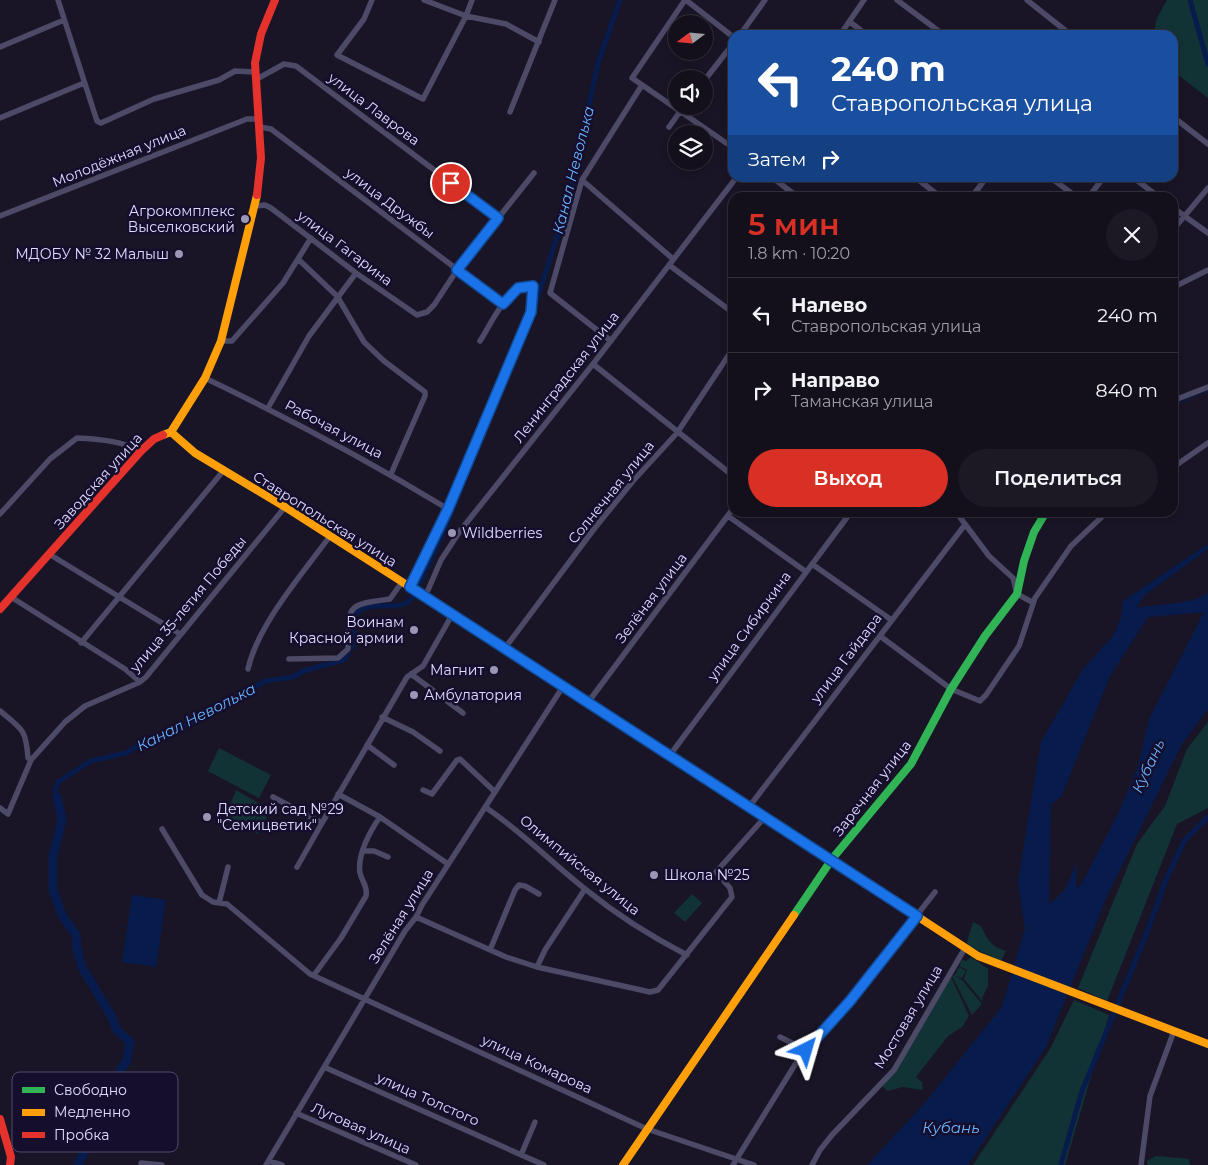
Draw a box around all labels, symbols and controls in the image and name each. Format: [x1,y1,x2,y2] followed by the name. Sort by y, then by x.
[668,15,712,60] north arrow
[668,15,713,170] map controls
[831,47,946,90] text: 240 m
[748,50,813,115] icon: left
[324,68,423,149] street label: улица Лаврова
[668,70,713,115] button: sound
[831,90,1093,117] text: Ставропольская улица
[548,104,598,236] water label: Канал Неволька
[49,121,189,191] street label: Молодёжная улица
[668,125,713,170] button: layers
[816,145,844,173] icon: right
[748,148,806,171] text: Затем
[430,162,472,204] pin
[341,163,438,242] street label: улица Дружбы
[437,169,465,197] icon: arrive
[128,202,235,236] place label: Агрокомплекс Выселковский
[293,206,396,290] street label: улица Гагарина
[748,206,840,243] text: 5 мин
[1106,209,1158,261] button: close
[239,213,251,225] marker: Агрокомплекс Выселковский
[748,244,850,263] text: 1.8 km · 10:20
[15,245,169,263] place label: МДОБУ № 32 Малыш
[173,248,185,260] marker: МДОБУ № 32 Малыш
[791,294,867,317] text: Налево
[748,301,776,329] icon: left
[1097,304,1158,327] text: 240 m
[509,308,623,446] street label: Ленинградская улица
[791,317,981,336] text: Ставропольская улица
[791,369,880,392] text: Направо
[748,376,776,404] icon: right
[1096,379,1158,402] text: 840 m
[791,392,933,411] text: Таманская улица
[282,396,386,462] street label: Рабочая улица
[50,429,146,533] street label: Заводская улица
[564,437,658,547] street label: Солнечная улица
[748,449,948,507] button: Выход
[958,449,1158,507] button: Поделиться
[250,467,400,571] street label: Ставропольская улица
[462,524,543,542] place label: Wildberries
[446,527,458,539] marker: Wildberries
[125,532,250,676] street label: улица 35-летия Победы
[611,549,691,647] street label: Зелёная улица
[703,568,795,685] street label: улица Сибиркина
[806,610,886,707] street label: улица Гайдара
[289,613,404,647] place label: Воинам Красной армии
[408,624,420,636] marker: Воинам Красной армии
[430,661,484,679] place label: Магнит
[488,664,500,676] marker: Магнит
[133,679,259,755] water label: Канал Неволька
[424,686,522,704] place label: Амбулатория
[408,689,420,701] marker: Амбулатория
[829,736,915,840] street label: Заречная улица
[1127,736,1169,796] water label: Кубань
[217,800,344,834] place label: Детский сад №29 "Семицветик"
[201,811,213,823] marker: Детский сад №29 "Семицветик"
[516,811,644,919] street label: Олимпийская улица
[365,865,437,967] street label: Зелёная улица
[664,866,750,884] place label: Школа №25
[648,869,660,881] marker: Школа №25
[870,962,946,1072] street label: Мостовая улица
[779,1023,831,1075] position arrow
[478,1030,595,1098] street label: улица Комарова
[373,1068,482,1130] street label: улица Толстого
[12,1072,178,1152] legend
[54,1081,127,1099] text: Свободно
[309,1098,413,1158] street label: Луговая улица
[54,1103,130,1121] text: Медленно
[922,1118,980,1137] water label: Кубань
[54,1126,109,1144] text: Пробка

